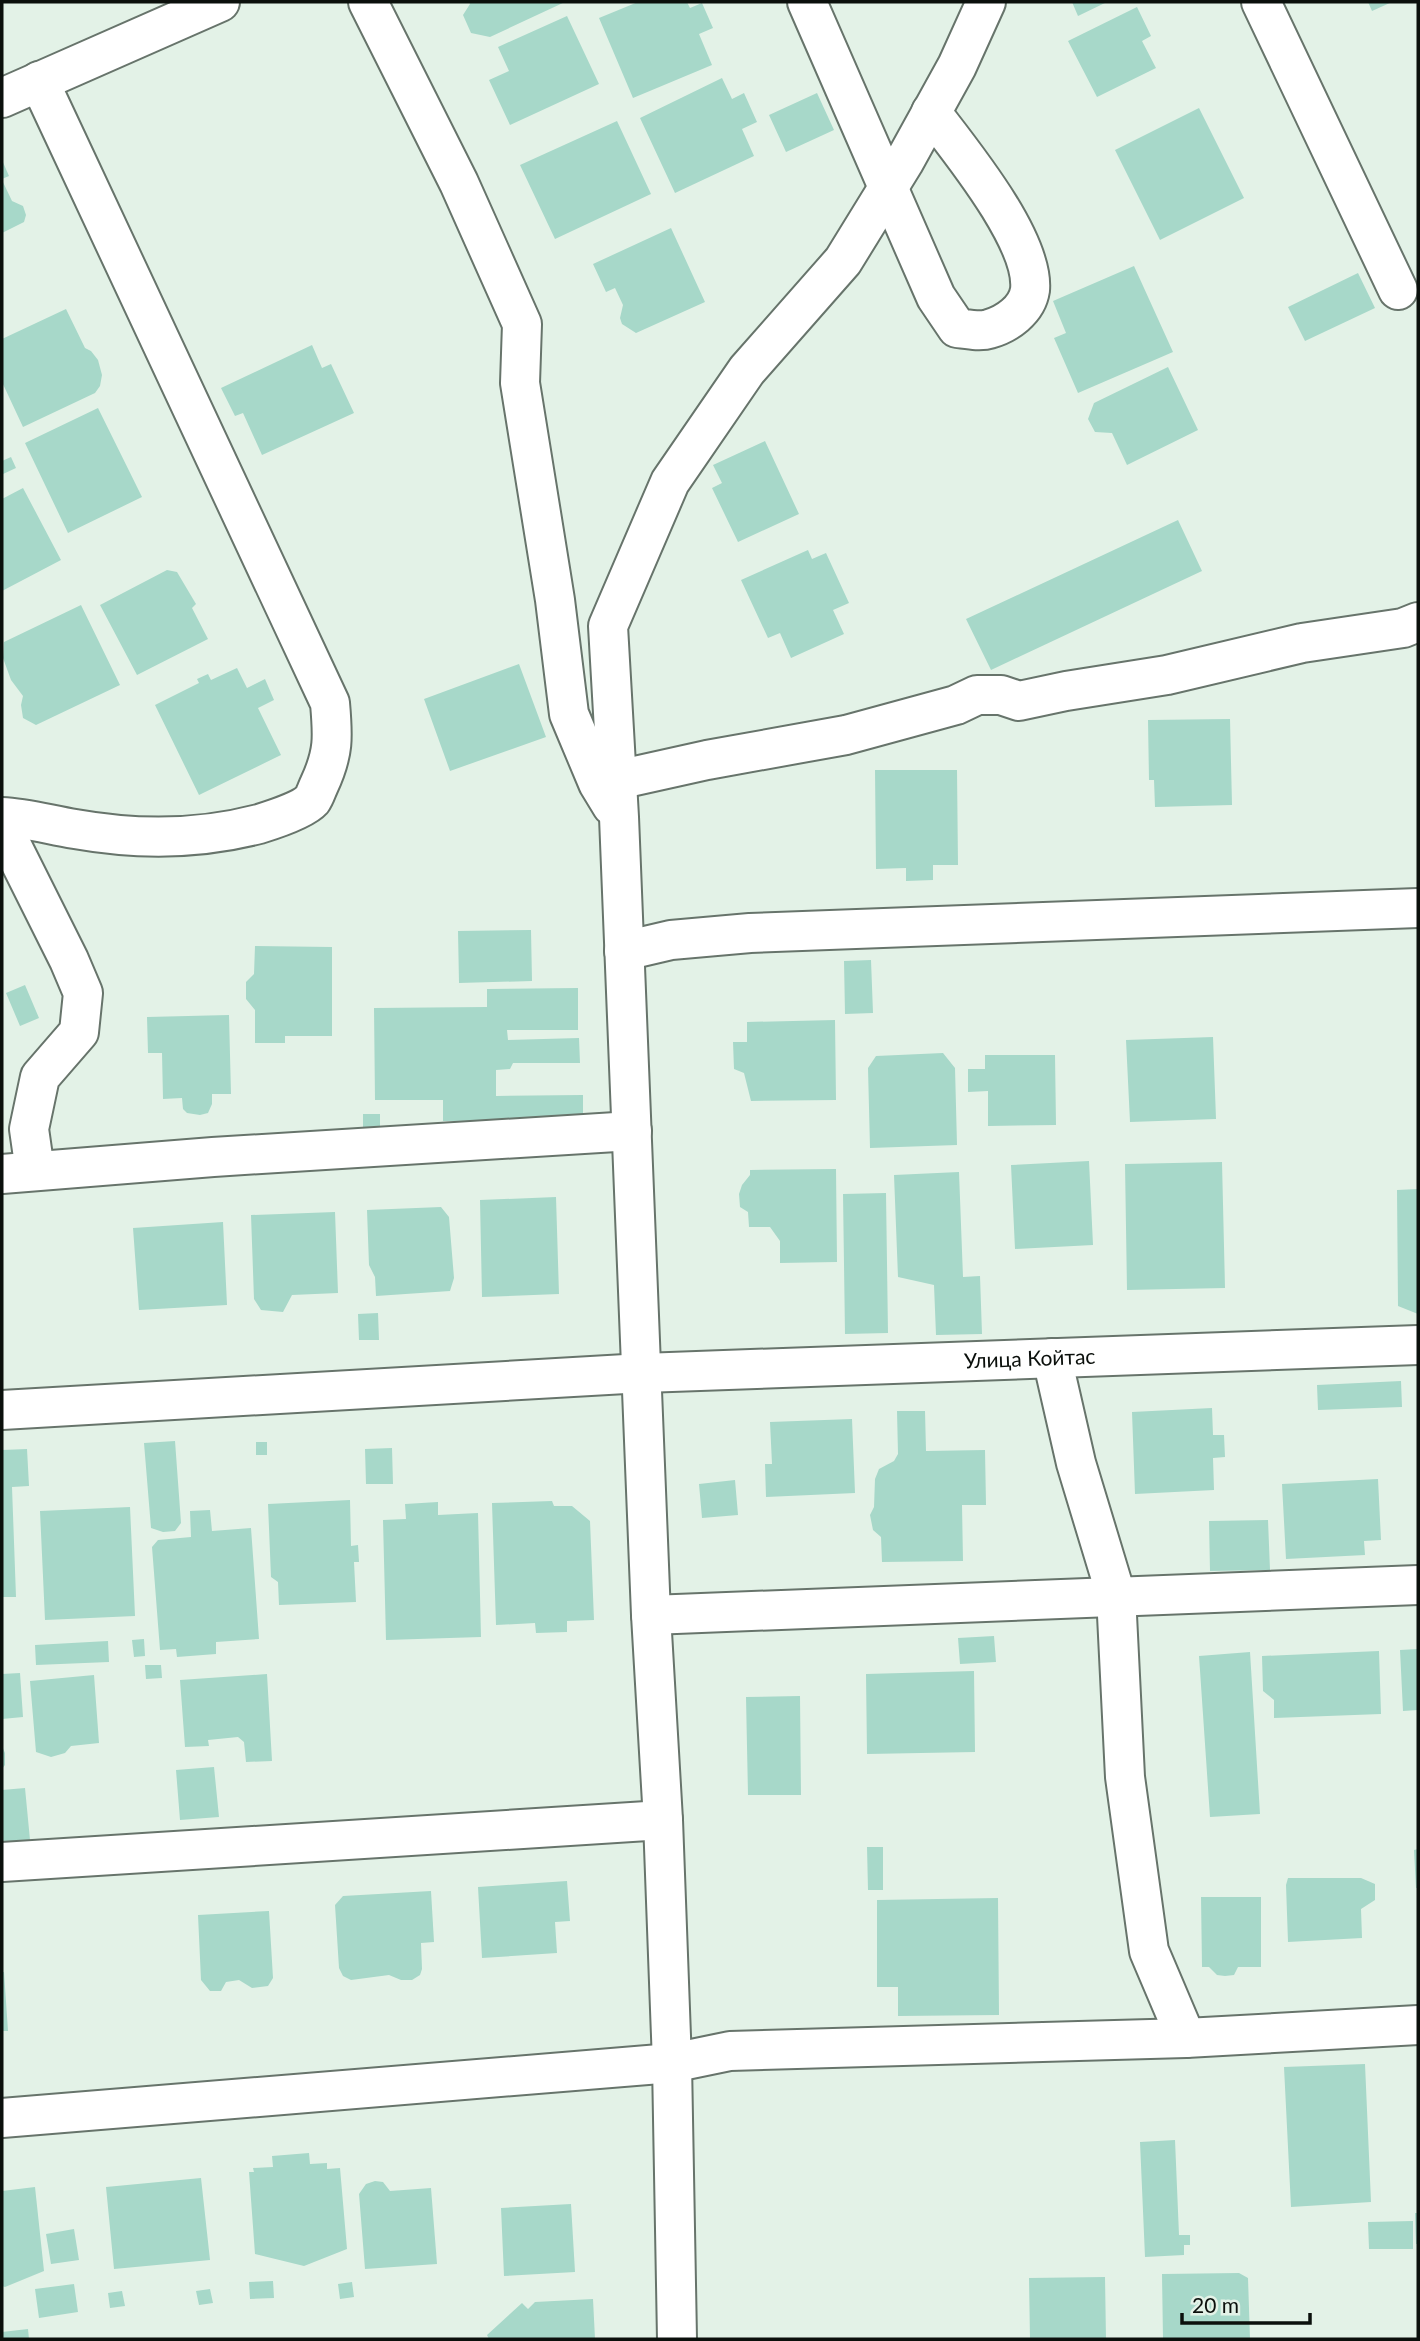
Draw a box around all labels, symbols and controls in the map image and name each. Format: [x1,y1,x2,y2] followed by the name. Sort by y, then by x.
[963,1343,1096,1372] street label: Улица Койтас
[1182,2282,1310,2326] scale bar
[1192,2292,1239,2317] text: 20 m

